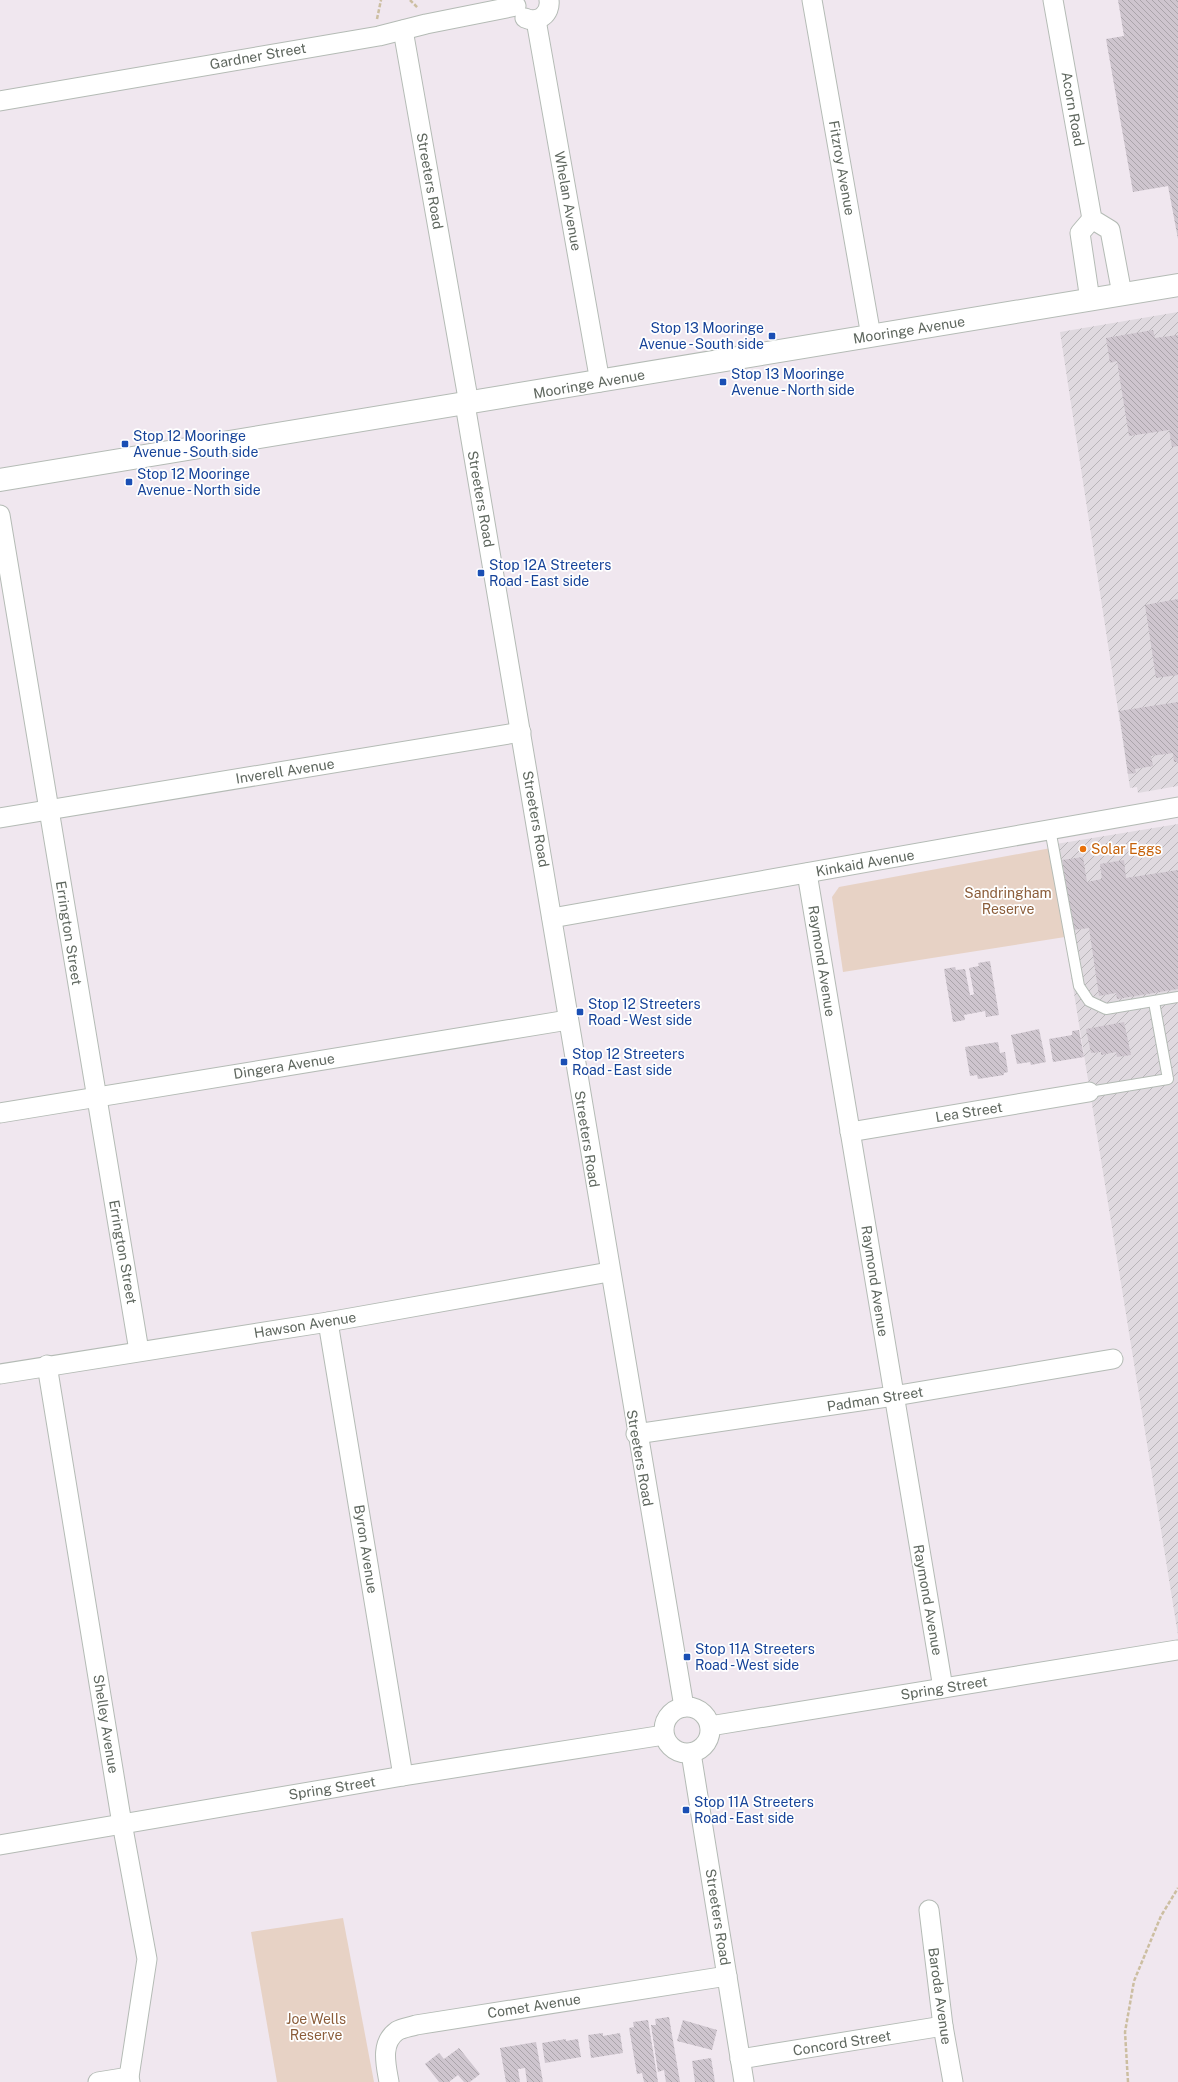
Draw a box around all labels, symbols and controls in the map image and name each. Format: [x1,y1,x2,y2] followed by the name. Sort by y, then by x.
[209,40,307,72] street label: Gardner Street
[1059,71,1087,147] street label: Acorn Road
[826,119,858,217] street label: Fitzroy Avenue
[414,132,446,230] street label: Streeters Road
[551,150,585,252] street label: Whelan Avenue
[852,313,966,347] street label: Mooringe Avenue
[639,320,764,352] place label: Stop 13 Mooringe Avenue - South side
[767,331,777,341] marker: Stop 13 Mooringe Avenue - South side
[532,366,646,402] street label: Mooringe Avenue
[731,366,855,398] place label: Stop 13 Mooringe Avenue - North side
[718,377,728,387] marker: Stop 13 Mooringe Avenue - North side
[133,428,258,460] place label: Stop 12 Mooringe Avenue - South side
[120,439,130,449] marker: Stop 12 Mooringe Avenue - South side
[465,450,497,548] street label: Streeters Road
[137,466,261,498] place label: Stop 12 Mooringe Avenue - North side
[124,477,134,487] marker: Stop 12 Mooringe Avenue - North side
[489,557,611,589] place label: Stop 12A Streeters Road - East side
[476,568,486,578] marker: Stop 12A Streeters Road - East side
[235,755,336,787] street label: Inverell Avenue
[520,770,552,868] street label: Streeters Road
[1091,841,1162,857] place label: Solar Eggs
[1078,844,1088,854] marker: Solar Eggs
[814,846,916,880] street label: Kinkaid Avenue
[53,880,85,986] street label: Errington Street
[964,885,1052,917] park label: Sandringham Reserve
[805,904,839,1018] street label: Raymond Avenue
[588,996,701,1028] place label: Stop 12 Streeters Road - West side
[575,1007,585,1017] marker: Stop 12 Streeters Road - West side
[572,1046,685,1078] place label: Stop 12 Streeters Road - East side
[232,1050,336,1082] street label: Dingera Avenue
[559,1057,569,1067] marker: Stop 12 Streeters Road - East side
[571,1090,603,1188] street label: Streeters Road
[934,1099,1004,1125] street label: Lea Street
[106,1199,140,1305] street label: Errington Street
[858,1224,892,1338] street label: Raymond Avenue
[253,1309,357,1341] street label: Hawson Avenue
[826,1383,924,1415] street label: Padman Street
[624,1409,656,1507] street label: Streeters Road
[351,1503,381,1595] street label: Byron Avenue
[910,1543,946,1657] street label: Raymond Avenue
[695,1641,815,1673] place label: Stop 11A Streeters Road - West side
[682,1652,692,1662] marker: Stop 11A Streeters Road - West side
[90,1673,122,1775] street label: Shelley Avenue
[899,1673,989,1703] street label: Spring Street
[287,1773,377,1803] street label: Spring Street
[694,1794,814,1826] place label: Stop 11A Streeters Road - East side
[681,1805,691,1815] marker: Stop 11A Streeters Road - East side
[702,1868,734,1966] street label: Streeters Road
[925,1946,955,2046] street label: Baroda Avenue
[486,1991,582,2021] street label: Comet Avenue
[286,2011,346,2043] park label: Joe Wells Reserve
[792,2027,892,2059] street label: Concord Street

